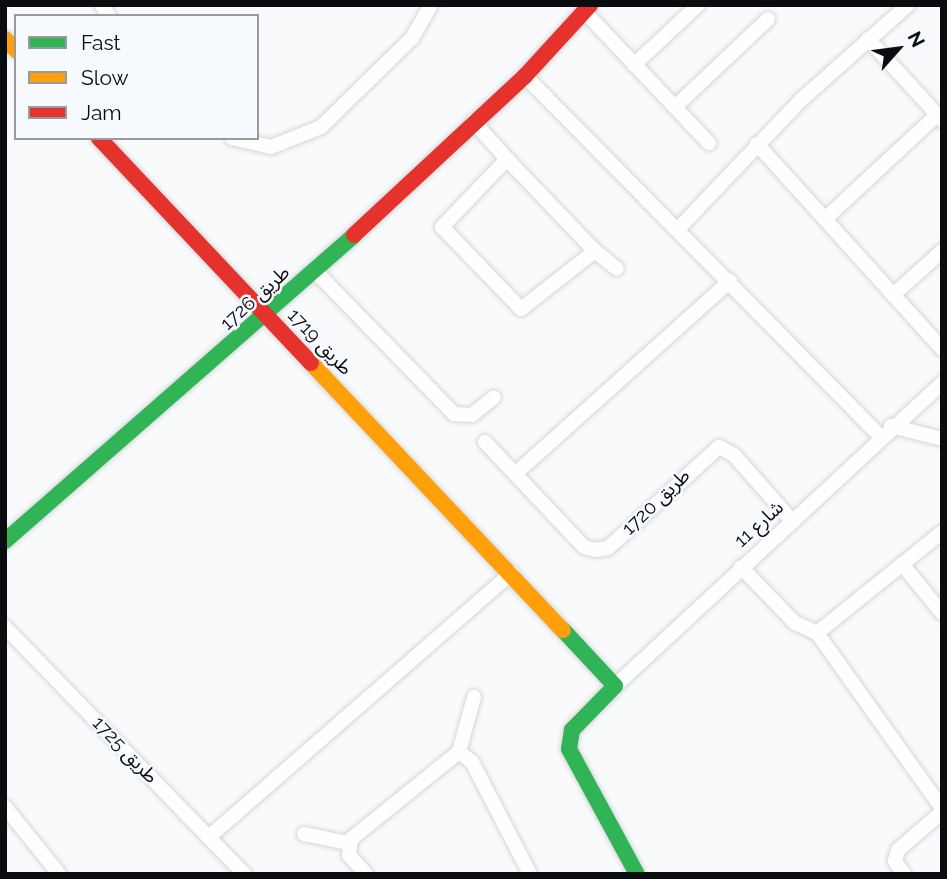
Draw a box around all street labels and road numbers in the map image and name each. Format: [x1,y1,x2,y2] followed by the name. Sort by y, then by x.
[216,261,294,335] street label: طريق 1726
[283,304,357,380] street label: طريق 1719
[617,464,695,540] street label: طريق 1720
[730,496,788,552] street label: شارع 11
[88,712,162,788] street label: طريق 1725

